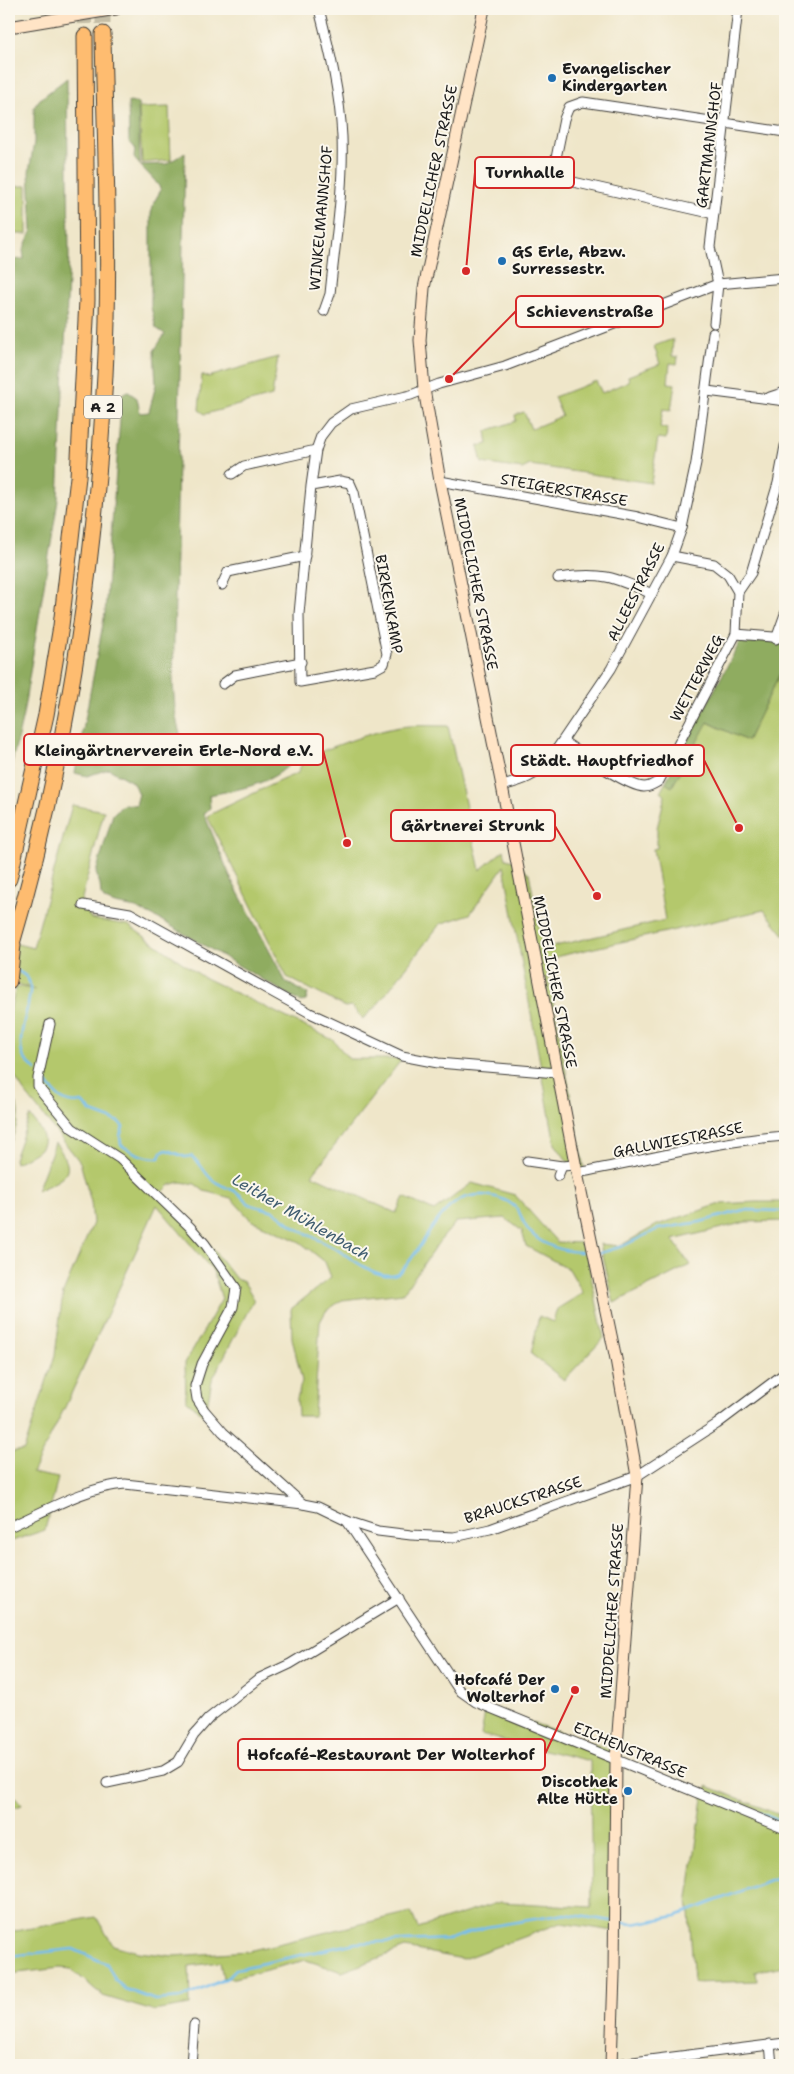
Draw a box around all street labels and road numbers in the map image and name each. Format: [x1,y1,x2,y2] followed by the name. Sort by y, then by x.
[691,81,727,209] street label: GARTMANNSHOF
[406,83,462,259] street label: MIDDELICHER STRASSE
[305,144,337,292] street label: WINKELMANNSHOF
[84,396,122,418] road number: A 2
[499,469,629,511] street label: STEIGERSTRASSE
[449,496,503,672] street label: MIDDELICHER STRASSE
[603,539,669,645] street label: ALLEESTRASSE
[370,553,408,655] street label: BIRKENKAMP
[666,631,728,725] street label: WETTERWEG
[528,894,582,1070] street label: MIDDELICHER STRASSE
[611,1118,745,1162] street label: GALLWIESTRASSE
[462,1472,584,1528] street label: BRAUCKSTRASSE
[596,1523,628,1699] street label: MIDDELICHER STRASSE
[570,1717,690,1783] street label: EICHENSTRASSE

